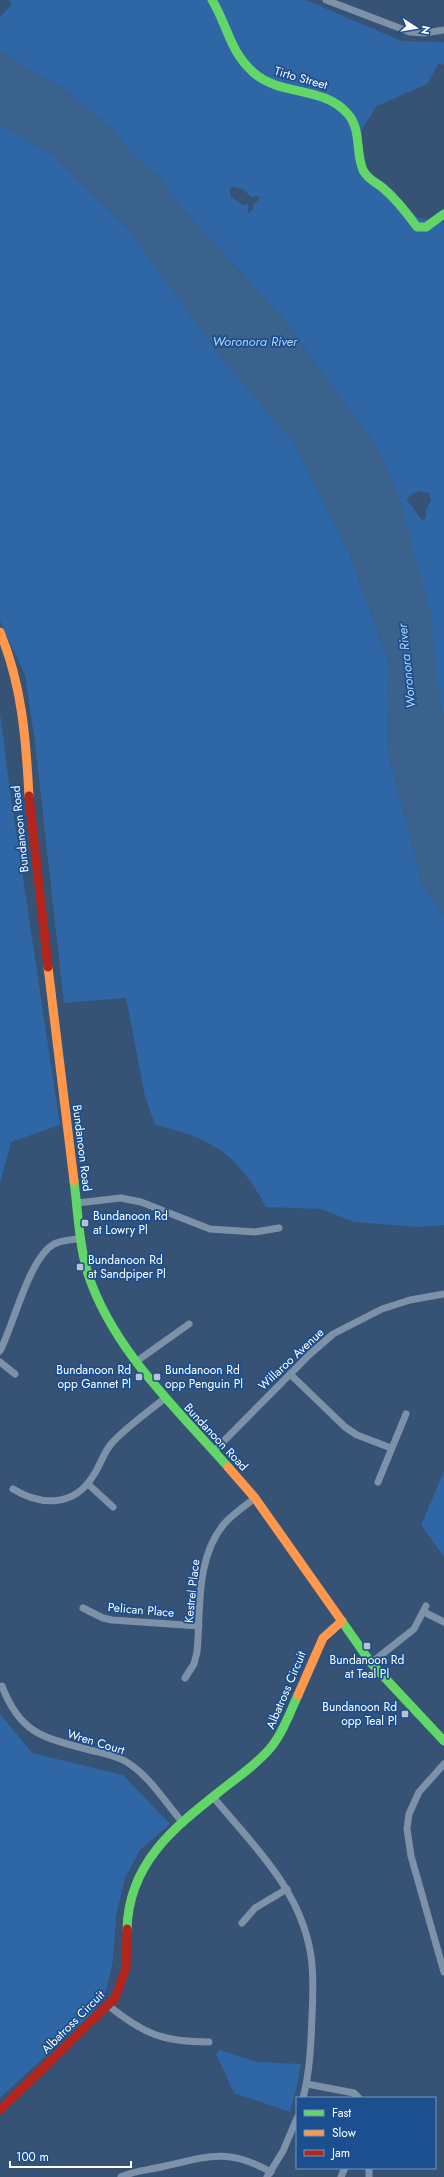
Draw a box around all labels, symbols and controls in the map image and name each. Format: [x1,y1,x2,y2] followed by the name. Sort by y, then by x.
[396,8,436,48] north arrow
[417,24,435,36] text: N
[272,62,330,94] street label: Tirto Street
[213,332,298,351] water label: Woronora River
[393,622,420,709] water label: Woronora River
[6,785,34,873] street label: Bundanoon Road
[68,1104,96,1192] street label: Bundanoon Road
[93,1207,168,1239] place label: Bundanoon Rd at Lowry Pl
[80,1218,90,1228] marker: Bundanoon Rd at Lowry Pl
[88,1251,166,1283] place label: Bundanoon Rd at Sandpiper Pl
[75,1262,85,1272] marker: Bundanoon Rd at Sandpiper Pl
[254,1324,328,1394] street label: Willaroo Avenue
[56,1361,131,1393] place label: Bundanoon Rd opp Gannet Pl
[165,1361,243,1393] place label: Bundanoon Rd opp Penguin Pl
[134,1372,144,1382] marker: Bundanoon Rd opp Gannet Pl
[152,1372,162,1382] marker: Bundanoon Rd opp Penguin Pl
[180,1399,252,1475] street label: Bundanoon Road
[180,1558,204,1624] street label: Kestrel Place
[107,1598,175,1622] street label: Pelican Place
[362,1641,372,1651] marker: Bundanoon Rd at Teal Pl
[261,1648,311,1732] street label: Albatross Circuit
[330,1651,404,1683] place label: Bundanoon Rd at Teal Pl
[322,1698,397,1730] place label: Bundanoon Rd opp Teal Pl
[400,1709,410,1719] marker: Bundanoon Rd opp Teal Pl
[65,1725,127,1759] street label: Wren Court
[37,1986,109,2058] street label: Albatross Circuit
[296,2097,436,2169] legend
[332,2104,351,2122] text: Fast
[332,2124,357,2142] text: Slow
[10,2143,131,2169] scale bar
[330,2144,350,2162] text: Jam
[16,2148,49,2166] text: 100 m

